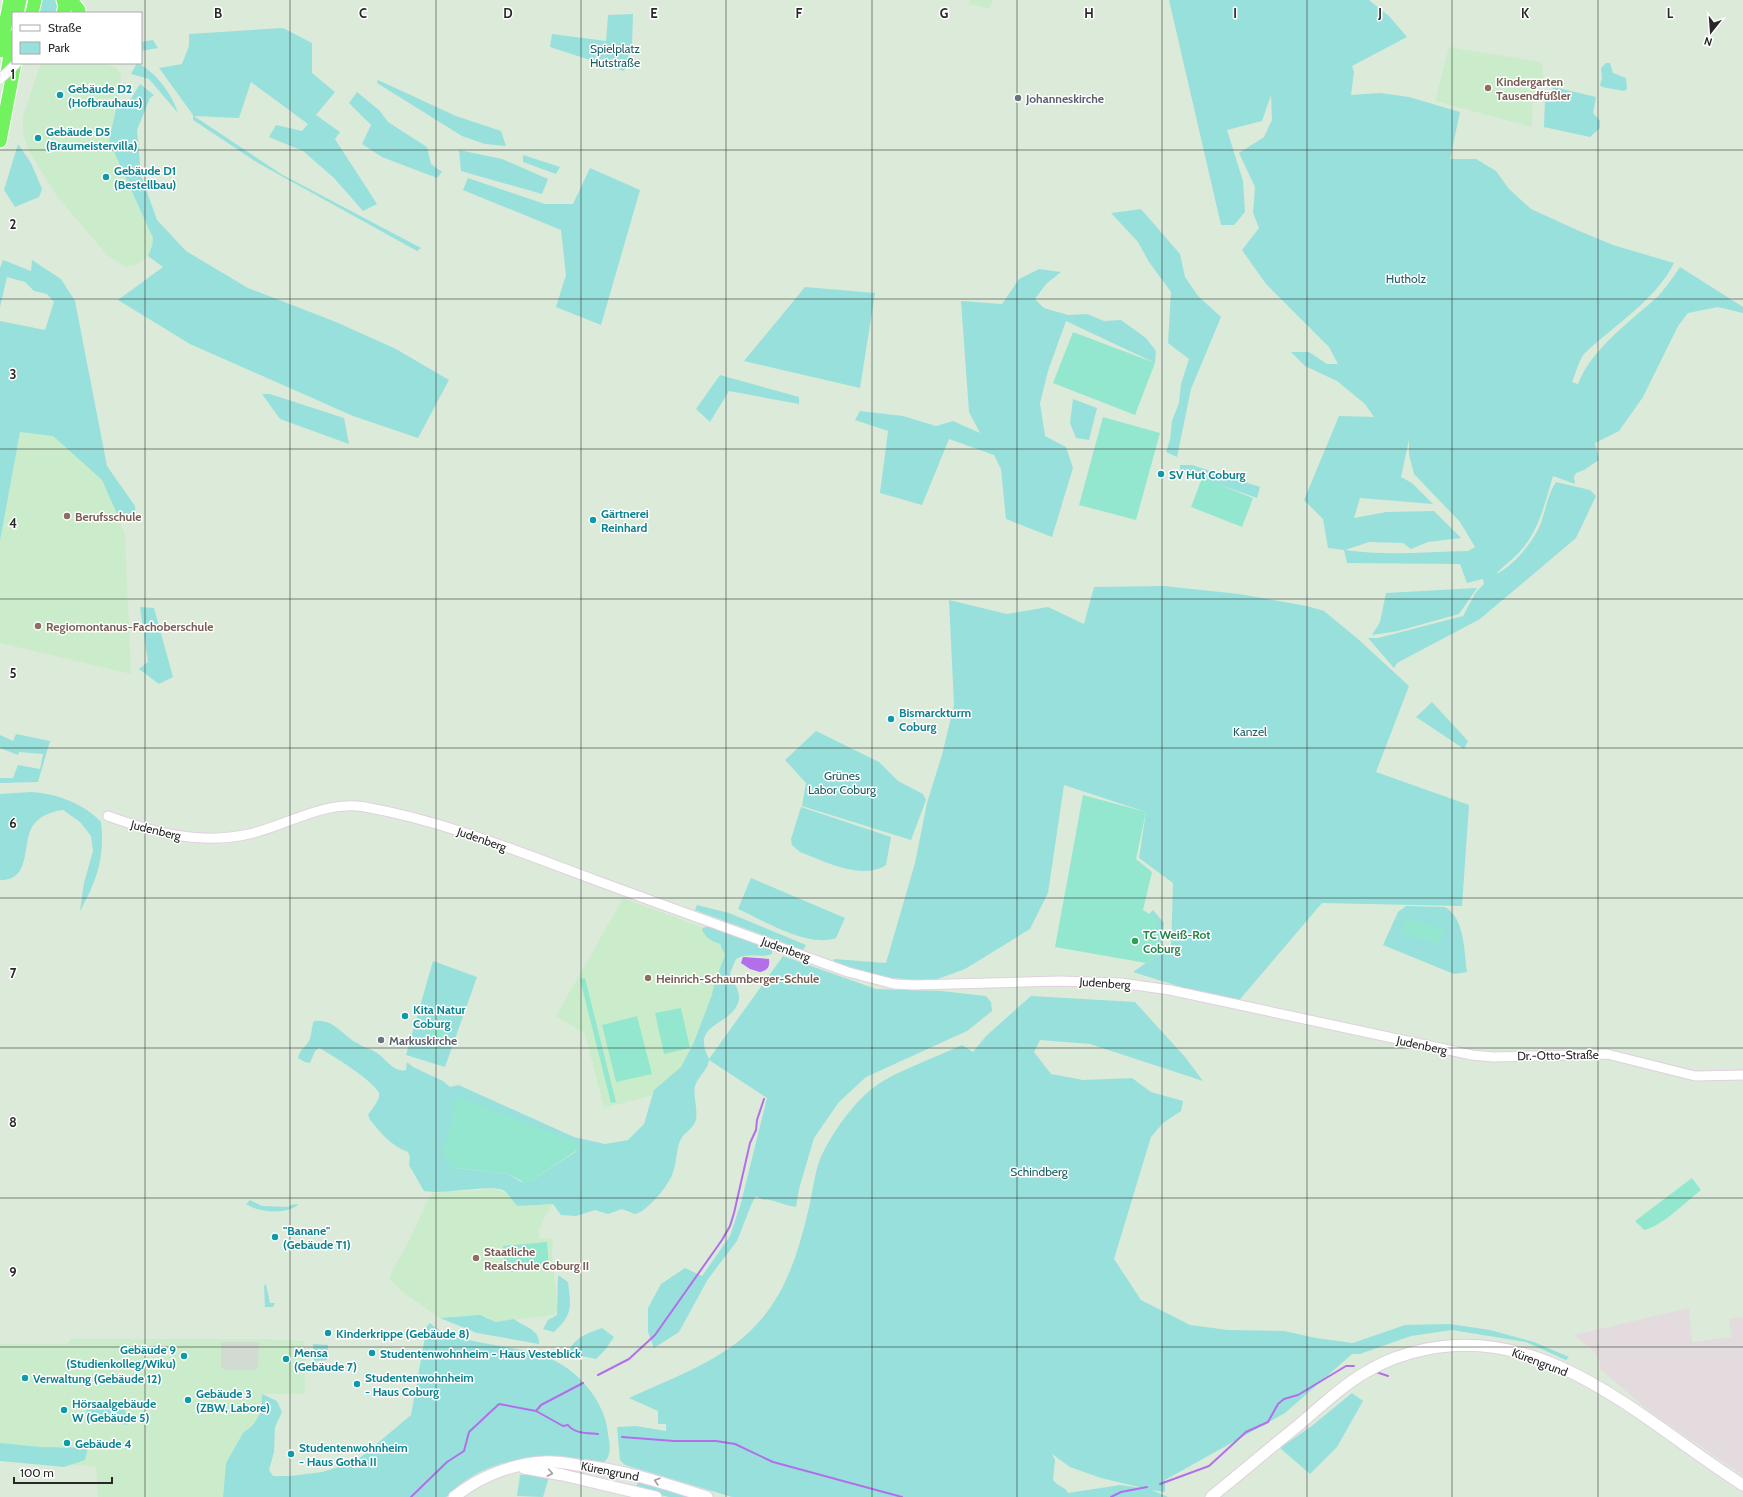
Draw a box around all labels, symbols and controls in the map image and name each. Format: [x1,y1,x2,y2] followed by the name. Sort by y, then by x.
[214,5,222,21] text: B
[359,5,367,21] text: C
[503,5,513,21] text: D
[650,5,658,21] text: E
[796,5,803,21] text: F
[940,5,949,21] text: G
[1084,5,1094,21] text: H
[1233,5,1237,21] text: I
[1377,5,1382,21] text: J
[1521,5,1530,21] text: K
[1667,5,1674,21] text: L
[12,12,142,64] legend
[1691,12,1731,52] north arrow
[48,20,81,35] text: Straße
[1702,34,1714,49] text: N
[48,40,70,55] text: Park
[590,41,640,70] park label: Spielplatz Hutstraße
[11,66,15,82] text: 1
[1496,74,1571,103] place label: Kindergarten Tausendfüßler
[68,81,143,110] place label: Gebäude D2 (Hofbrauhaus)
[1483,83,1493,93] marker: Kindergarten Tausendfüßler
[55,90,65,100] marker: Gebäude D2 (Hofbrauhaus)
[1025,91,1104,106] place label: Johanneskirche
[1013,93,1023,103] marker: Johanneskirche
[46,124,138,153] place label: Gebäude D5 (Braumeistervilla)
[33,133,43,143] marker: Gebäude D5 (Braumeistervilla)
[114,163,176,192] place label: Gebäude D1 (Bestellbau)
[101,172,111,182] marker: Gebäude D1 (Bestellbau)
[10,216,17,232] text: 2
[1386,271,1426,286] park label: Hutholz
[9,366,17,382] text: 3
[1169,467,1246,482] place label: SV Hut Coburg
[1156,469,1166,479] marker: SV Hut Coburg
[601,506,649,535] place label: Gärtnerei Reinhard
[75,509,141,524] place label: Berufsschule
[62,511,72,521] marker: Berufsschule
[9,515,17,531] text: 4
[588,515,598,525] marker: Gärtnerei Reinhard
[46,619,213,634] place label: Regiomontanus-Fachoberschule
[33,621,43,631] marker: Regiomontanus-Fachoberschule
[10,665,17,681] text: 5
[899,705,971,734] place label: Bismarckturm Coburg
[886,714,896,724] marker: Bismarckturm Coburg
[1233,724,1267,739] park label: Kanzel
[808,768,877,797] park label: Grünes Labor Coburg
[9,815,17,831] text: 6
[128,816,184,844] street label: Judenberg
[454,823,510,855] street label: Judenberg
[1143,927,1210,956] place label: TC Weiß-Rot Coburg
[758,933,814,965] street label: Judenberg
[1130,936,1140,946] marker: TC Weiß-Rot Coburg
[10,965,17,981] text: 7
[656,971,819,986] place label: Heinrich-Schaumberger-Schule
[643,973,653,983] marker: Heinrich-Schaumberger-Schule
[1078,974,1132,992] street label: Judenberg
[413,1002,466,1031] place label: Kita Natur Coburg
[400,1011,410,1021] marker: Kita Natur Coburg
[1394,1032,1450,1058] street label: Judenberg
[389,1033,457,1048] place label: Markuskirche
[376,1035,386,1045] marker: Markuskirche
[1517,1047,1599,1063] street label: Dr.-Otto-Straße
[9,1114,17,1130] text: 8
[1010,1164,1069,1179] park label: Schindberg
[283,1223,351,1252] place label: "Banane" (Gebäude T1)
[270,1232,280,1242] marker: "Banane" (Gebäude T1)
[484,1244,589,1273] place label: Staatliche Realschule Coburg II
[471,1253,481,1263] marker: Staatliche Realschule Coburg II
[9,1264,17,1280] text: 9
[336,1326,470,1341] place label: Kinderkrippe (Gebäude 8)
[323,1328,333,1338] marker: Kinderkrippe (Gebäude 8)
[66,1342,176,1371] place label: Gebäude 9 (Studienkolleg/Wiku)
[1510,1344,1570,1380] street label: Kürengrund
[294,1345,357,1374] place label: Mensa (Gebäude 7)
[380,1346,581,1361] place label: Studentenwohnheim - Haus Vesteblick
[367,1348,377,1358] marker: Studentenwohnheim - Haus Vesteblick
[179,1351,189,1361] marker: Gebäude 9 (Studienkolleg/Wiku)
[281,1354,291,1364] marker: Mensa (Gebäude 7)
[365,1370,474,1399] place label: Studentenwohnheim - Haus Coburg
[33,1371,161,1386] place label: Verwaltung (Gebäude 12)
[20,1373,30,1383] marker: Verwaltung (Gebäude 12)
[352,1379,362,1389] marker: Studentenwohnheim - Haus Coburg
[196,1386,270,1415] place label: Gebäude 3 (ZBW, Labore)
[183,1395,193,1405] marker: Gebäude 3 (ZBW, Labore)
[72,1396,156,1425] place label: Hörsaalgebäude W (Gebäude 5)
[59,1405,69,1415] marker: Hörsaalgebäude W (Gebäude 5)
[75,1436,132,1451] place label: Gebäude 4
[62,1438,72,1448] marker: Gebäude 4
[299,1440,408,1469] place label: Studentenwohnheim - Haus Gotha II
[286,1449,296,1459] marker: Studentenwohnheim - Haus Gotha II
[580,1458,640,1484] street label: Kürengrund
[14,1459,112,1485] scale bar
[20,1465,54,1480] text: 100 m
[547,1468,553,1476] one-way arrow
[653,1477,660,1486] one-way arrow

